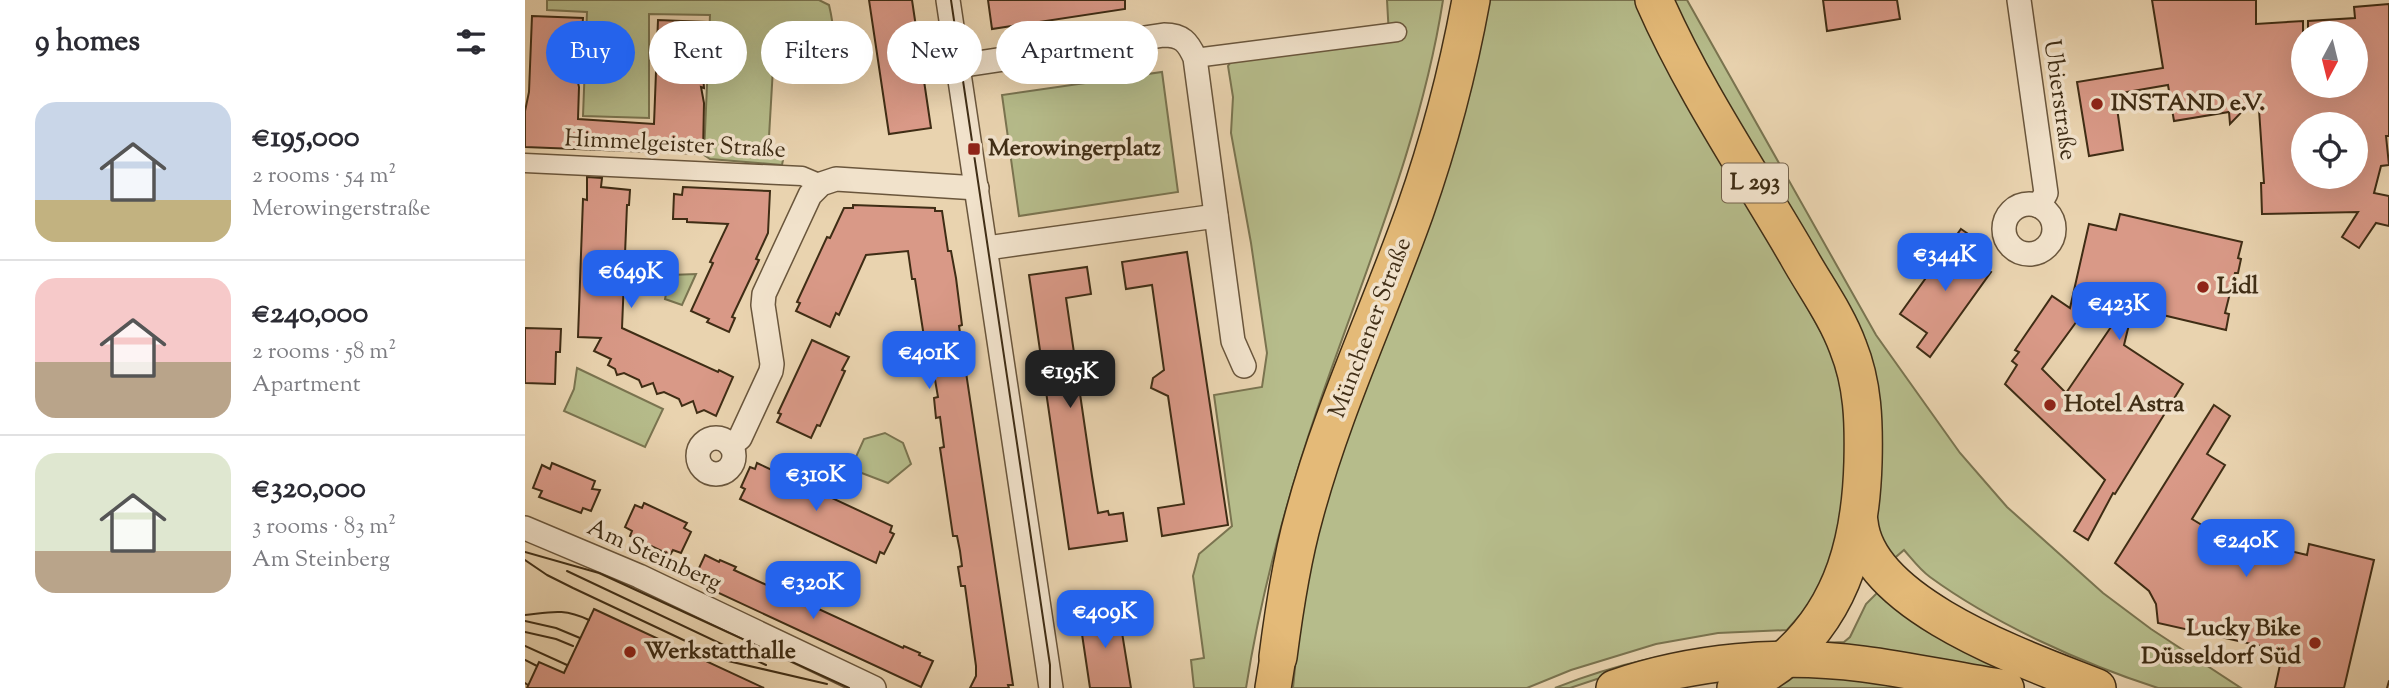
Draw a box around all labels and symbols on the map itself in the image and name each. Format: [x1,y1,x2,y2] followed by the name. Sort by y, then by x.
[2291,21,2368,98] north arrow
[2034,37,2084,163] street label: Ubierstraße
[2111,87,2265,121] place label: INSTAND e.V.
[2089,96,2105,112] marker: INSTAND e.V.
[563,122,787,168] street label: Himmelgeister Straße
[988,132,1161,166] place label: Merowingerplatz
[966,141,982,157] marker: Merowingerplatz
[1722,164,1788,202] road number: L 293
[1321,233,1421,423] street label: Münchener Straße
[1896,233,1994,293] pin: €344K
[582,250,680,310] pin: €649K
[2217,270,2259,304] place label: Lidl
[2195,279,2211,295] marker: Lidl
[2070,282,2168,342] pin: €423K
[880,332,978,391] pin: €401K
[1021,350,1119,410] pin: €195K
[2064,388,2185,422] place label: Hotel Astra
[2042,397,2058,413] marker: Hotel Astra
[767,454,865,513] pin: €310K
[581,511,727,601] street label: Am Steinberg
[2197,520,2295,579] pin: €240K
[764,562,862,621] pin: €320K
[1056,590,1154,650] pin: €409K
[2141,612,2301,674] place label: Lucky Bike Düsseldorf Süd
[644,635,796,669] place label: Werkstatthalle
[2307,635,2323,651] marker: Lucky Bike Düsseldorf Süd
[622,644,638,660] marker: Werkstatthalle

